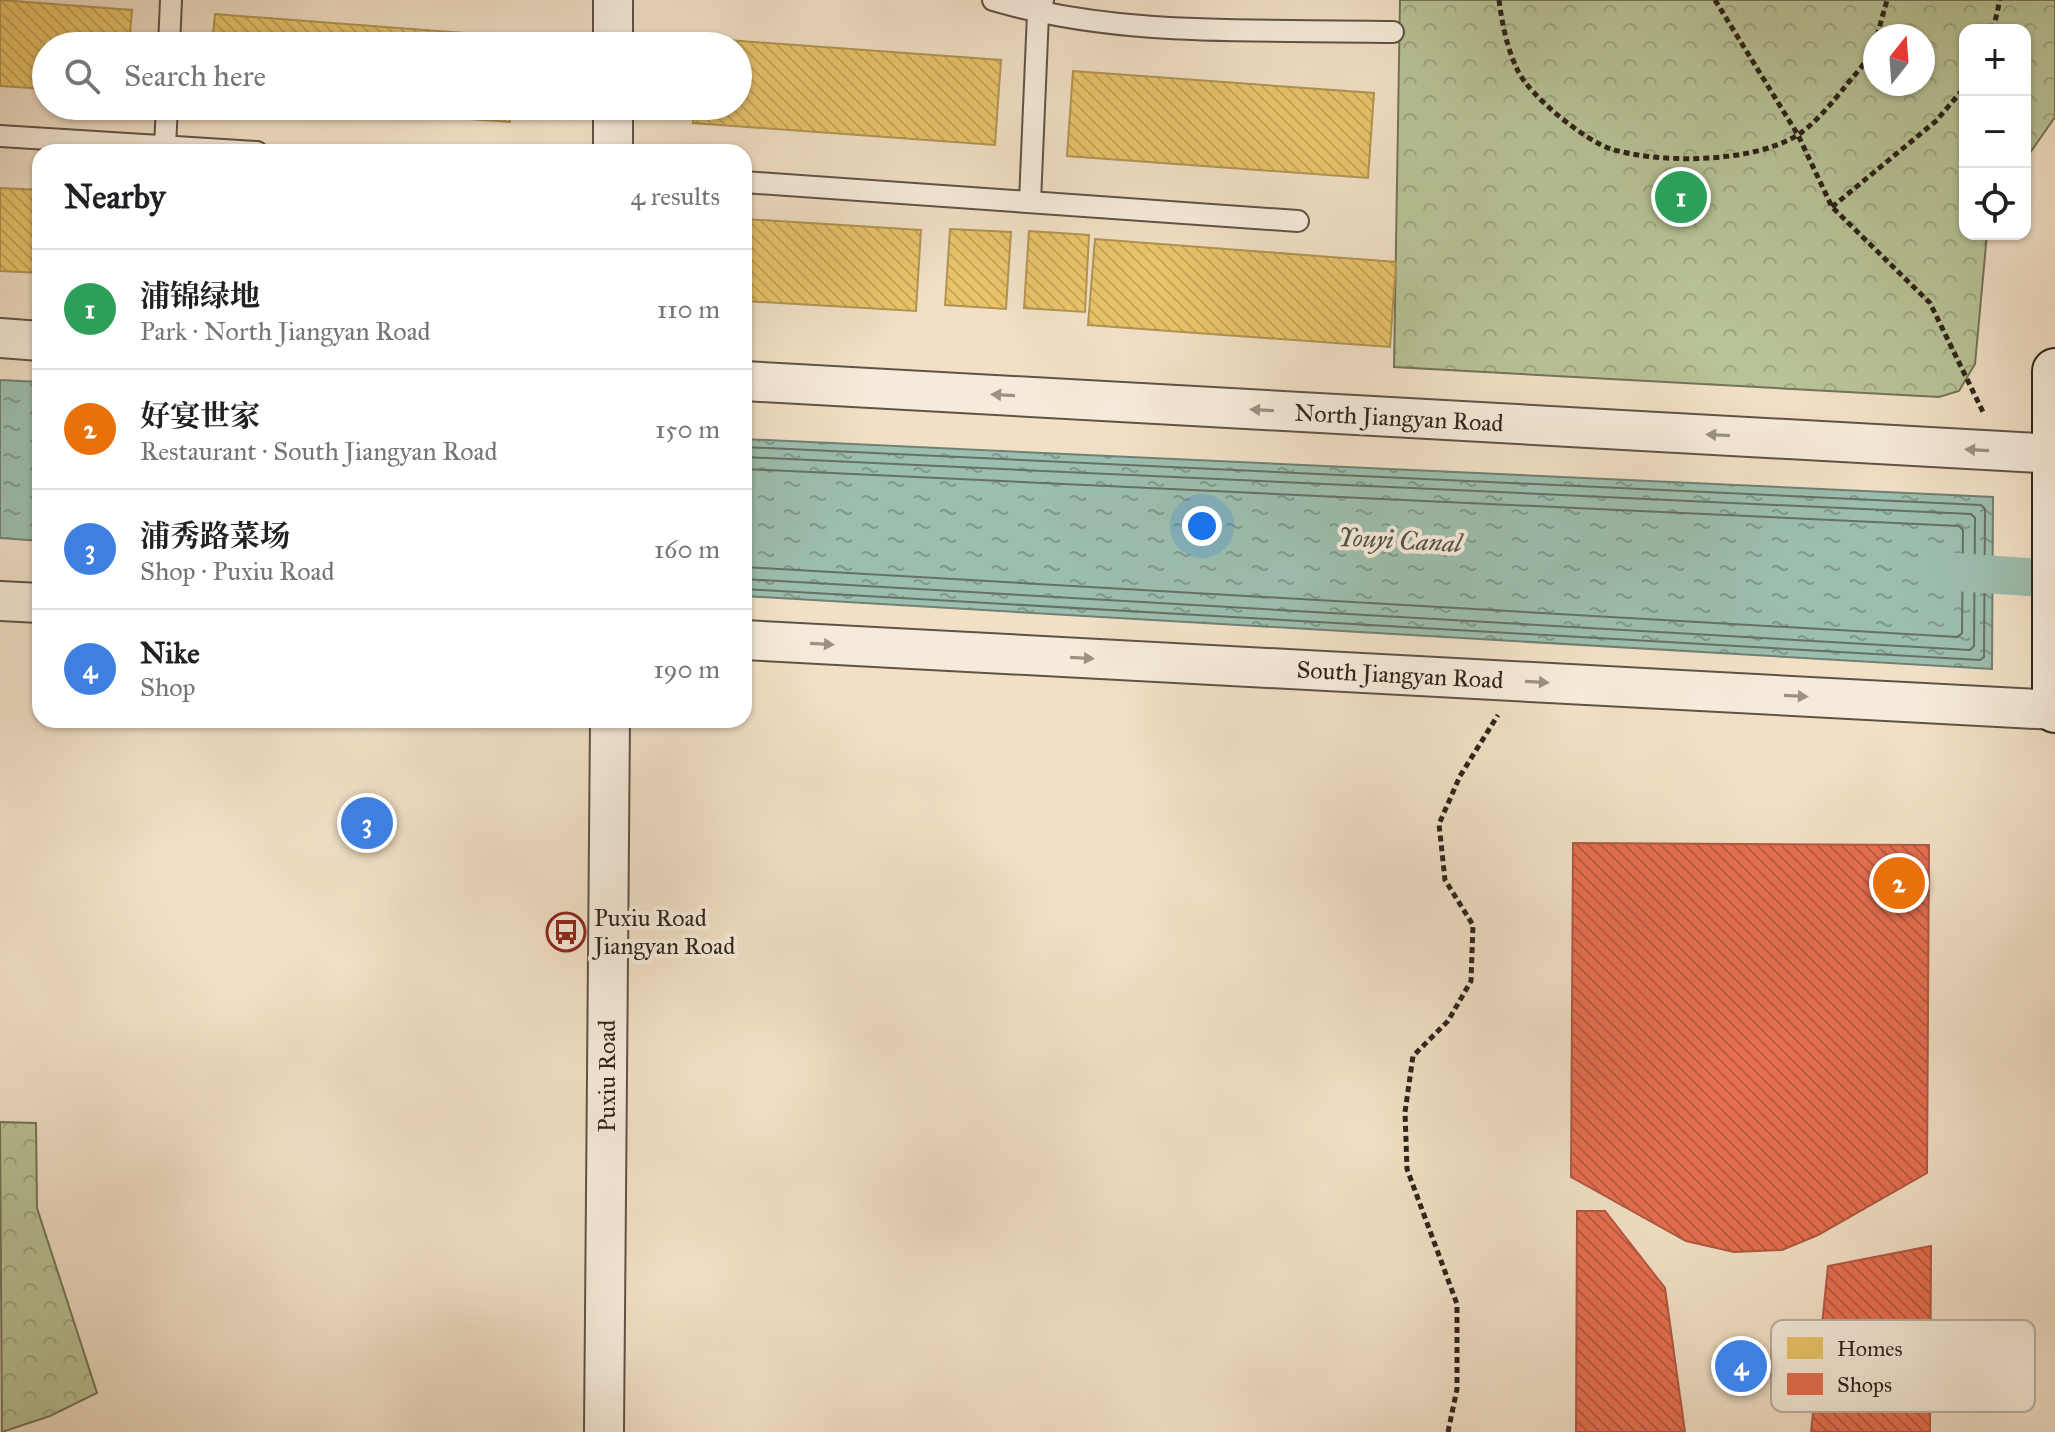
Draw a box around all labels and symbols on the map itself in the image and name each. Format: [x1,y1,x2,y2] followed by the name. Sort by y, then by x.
[1863,24,1935,96] north arrow
[1655,167,1707,227] pin: 1
[990,388,1015,401] one-way arrow
[1294,398,1504,438] street label: North Jiangyan Road
[1249,403,1274,416] one-way arrow
[1704,429,1730,442] one-way arrow
[1964,443,1989,456] one-way arrow
[1182,506,1222,546] your location
[1337,521,1465,559] water label: Youyi Canal
[810,638,835,651] one-way arrow
[1070,652,1095,665] one-way arrow
[1296,655,1504,695] street label: South Jiangyan Road
[1525,676,1550,689] one-way arrow
[1784,690,1809,703] one-way arrow
[341,793,393,853] pin: 3
[1873,853,1925,913] pin: 2
[591,903,735,961] place label: Puxiu Road Jiangyan Road
[545,911,587,953] bus stop icon: Puxiu Road Jiangyan Road
[592,1020,622,1132] street label: Puxiu Road
[1771,1320,2035,1412] legend
[1837,1335,1903,1362] text: Homes
[1715,1336,1767,1396] pin: 4
[1837,1371,1892,1398] text: Shops

